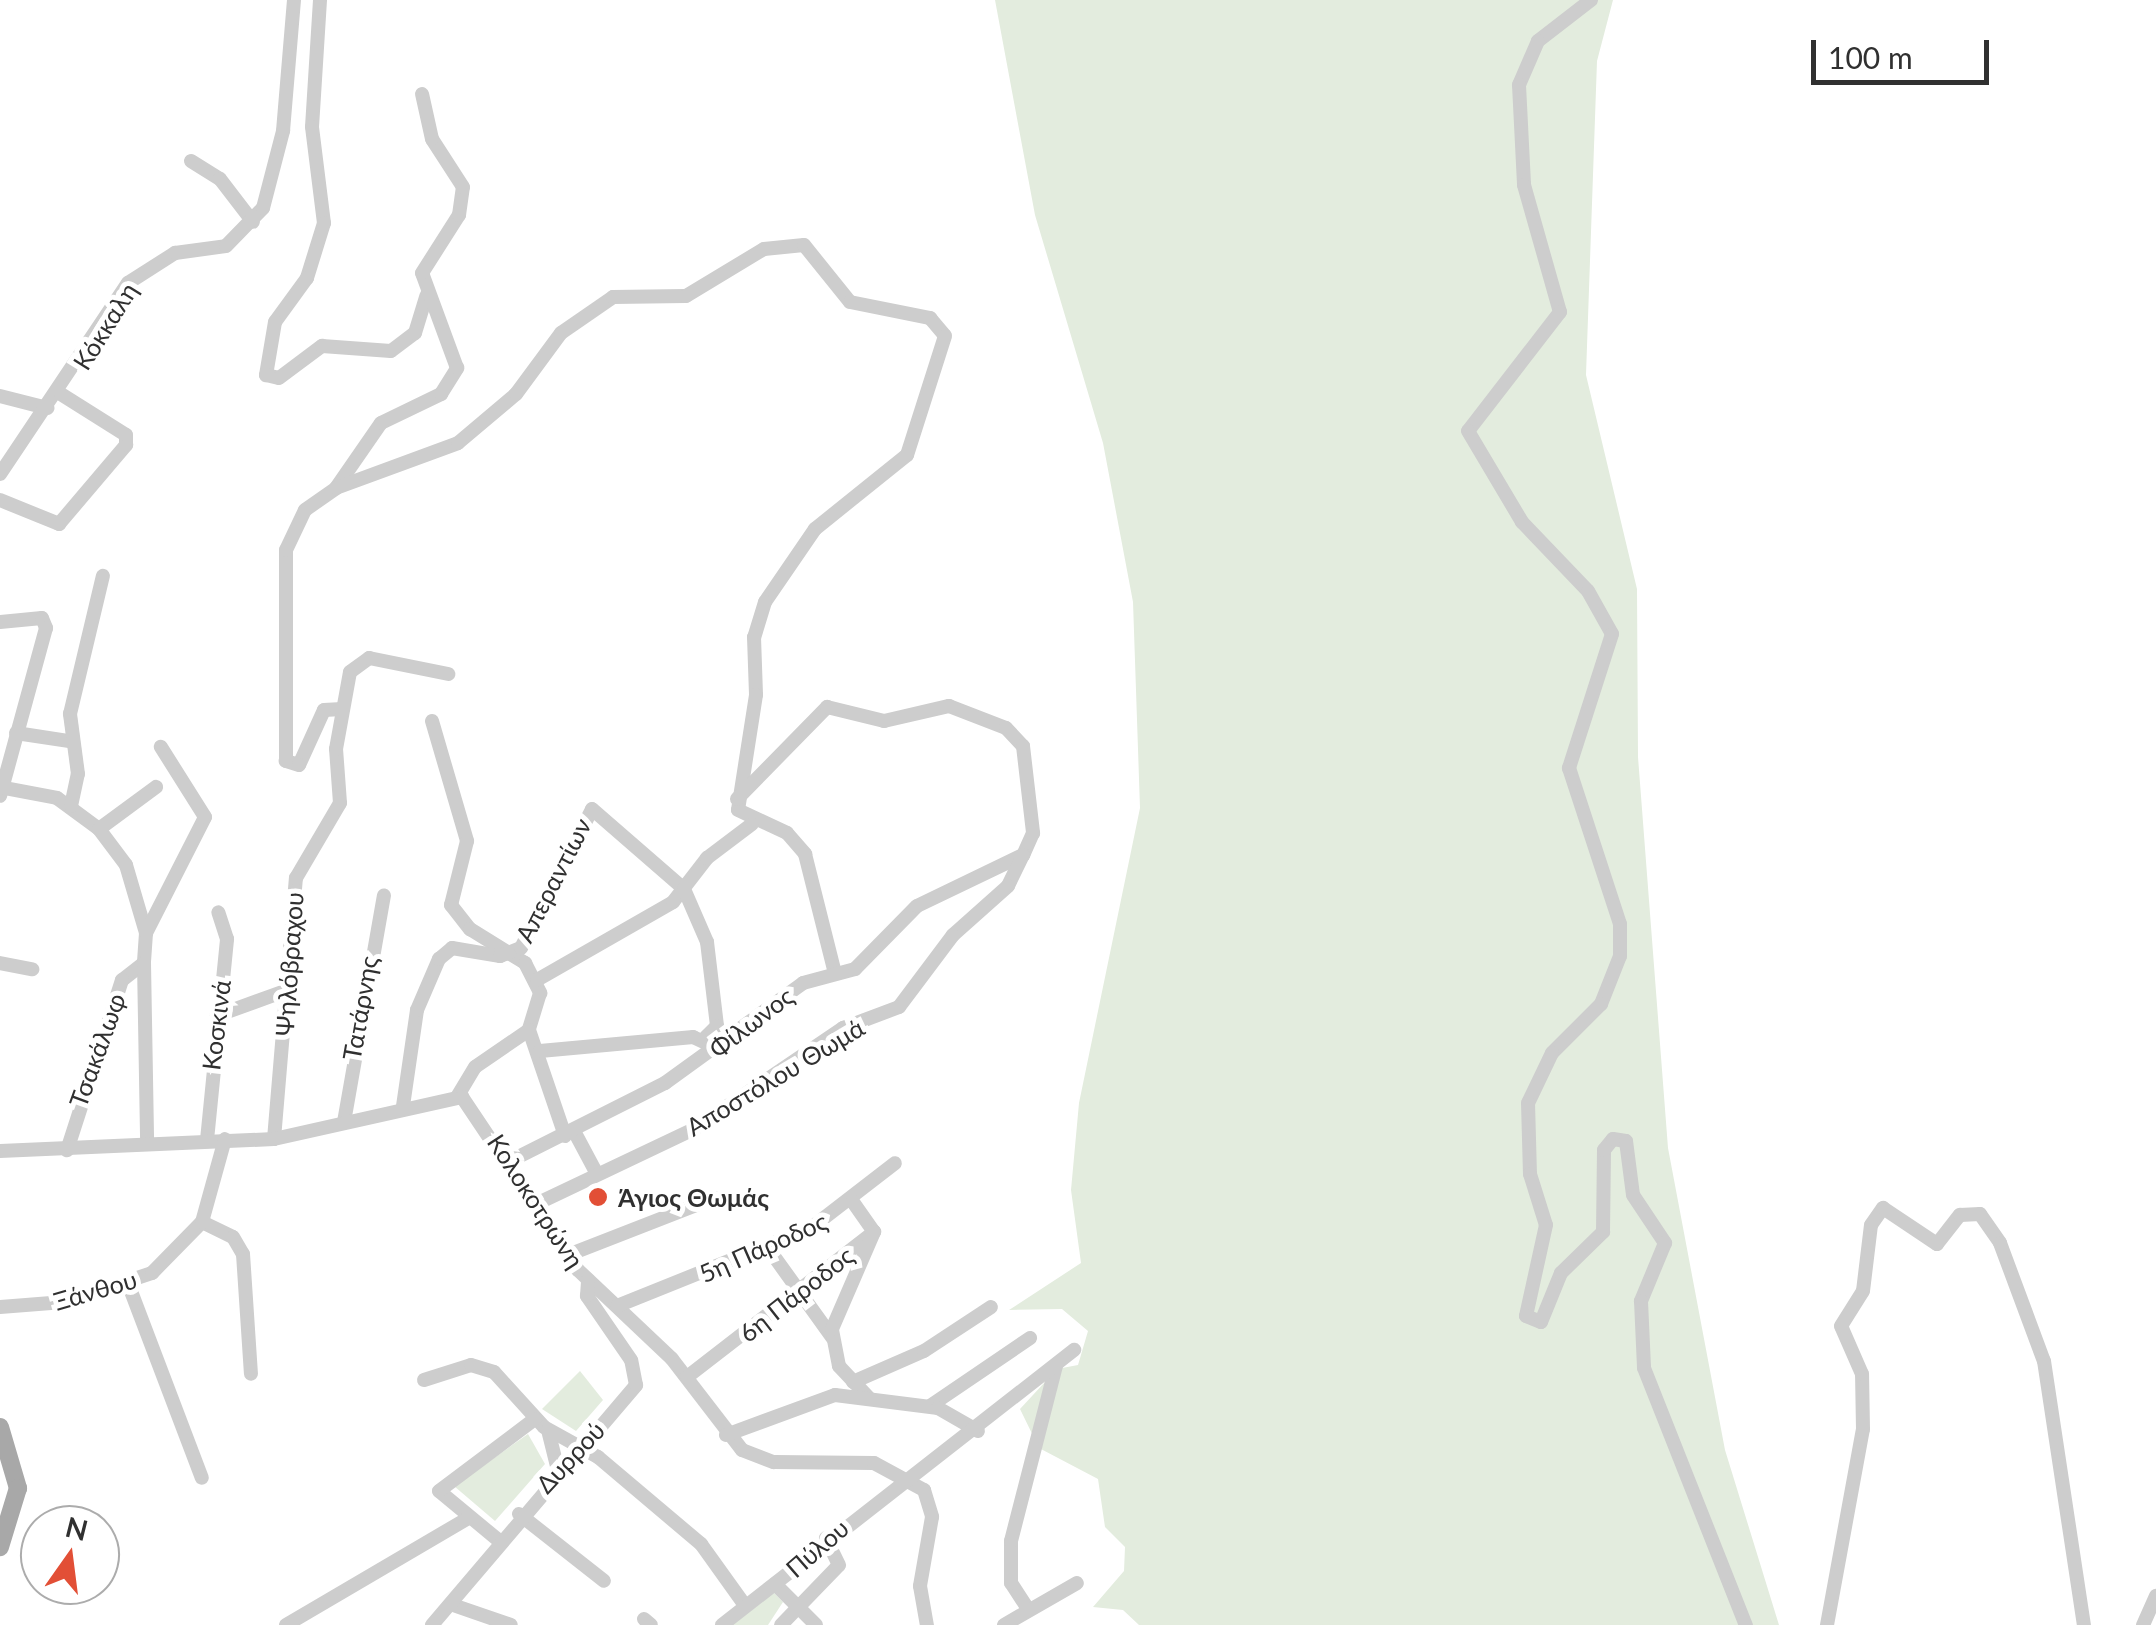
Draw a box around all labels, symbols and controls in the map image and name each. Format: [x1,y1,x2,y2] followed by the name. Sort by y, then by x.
[1816,20,1994,82] scale bar
[1828,39,1913,75] text: 100 m
[66,277,144,375] street label: Κόκκαλη
[509,813,597,947] street label: Απεραντίων
[269,891,309,1037] street label: Ψηλόβραχου
[336,954,384,1062] street label: Τατάρνης
[196,978,236,1072] street label: Κοσκινά
[703,981,799,1063] street label: Φίλωνος
[63,989,131,1111] street label: Τσακάλωφ
[681,1012,869,1142] street label: Αποστόλου Θωμά
[482,1128,590,1274] street label: Κολοκοτρώνη
[618,1182,769,1212] place label: Άγιος Θωμάς
[587,1186,609,1208] marker: Άγιος Θωμάς
[694,1205,832,1289] street label: 5η Πάροδος
[733,1240,859,1348] street label: 6η Πάροδος
[50,1264,140,1316] street label: Ξάνθου
[529,1415,611,1499] street label: Δυρρού
[20,1505,120,1605] north arrow
[62,1509,91,1547] text: N
[780,1513,854,1583] street label: Πύλου

